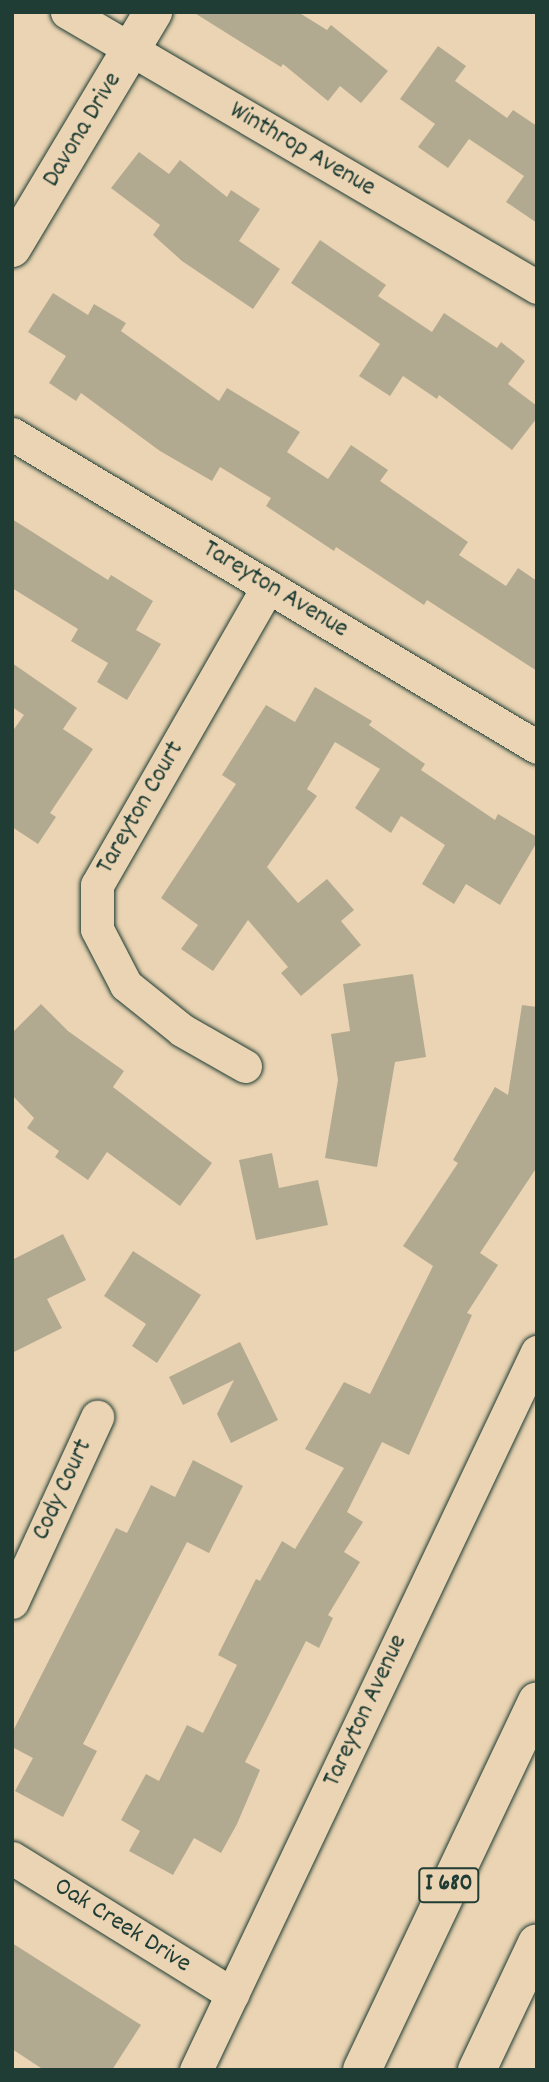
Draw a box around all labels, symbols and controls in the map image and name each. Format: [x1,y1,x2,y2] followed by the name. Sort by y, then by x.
[37,67,129,193] street label: Davona Drive
[223,96,381,204] street label: Winthrop Avenue
[196,534,354,646] street label: Tareyton Avenue
[90,736,192,880] street label: Tareyton Court
[26,1434,100,1546] street label: Cody Court
[317,1630,415,1792] street label: Tareyton Avenue
[418,1864,480,1906] road number: I 680
[48,1871,196,1981] street label: Oak Creek Drive

